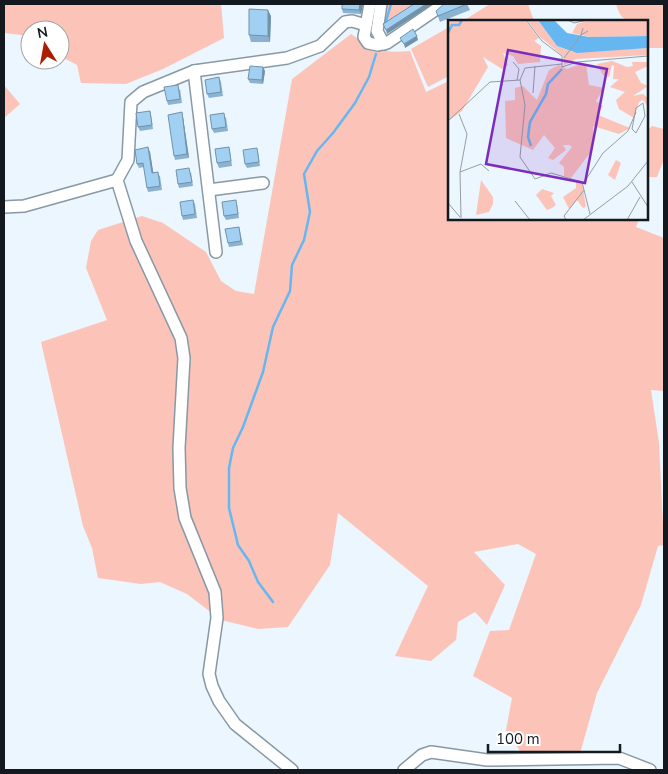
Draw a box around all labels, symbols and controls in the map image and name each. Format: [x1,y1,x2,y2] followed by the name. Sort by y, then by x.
[20,20,70,70] north arrow
[448,20,648,220] inset map
[36,22,50,43] text: N
[488,722,620,754] scale bar
[496,729,540,749] text: 100 m

